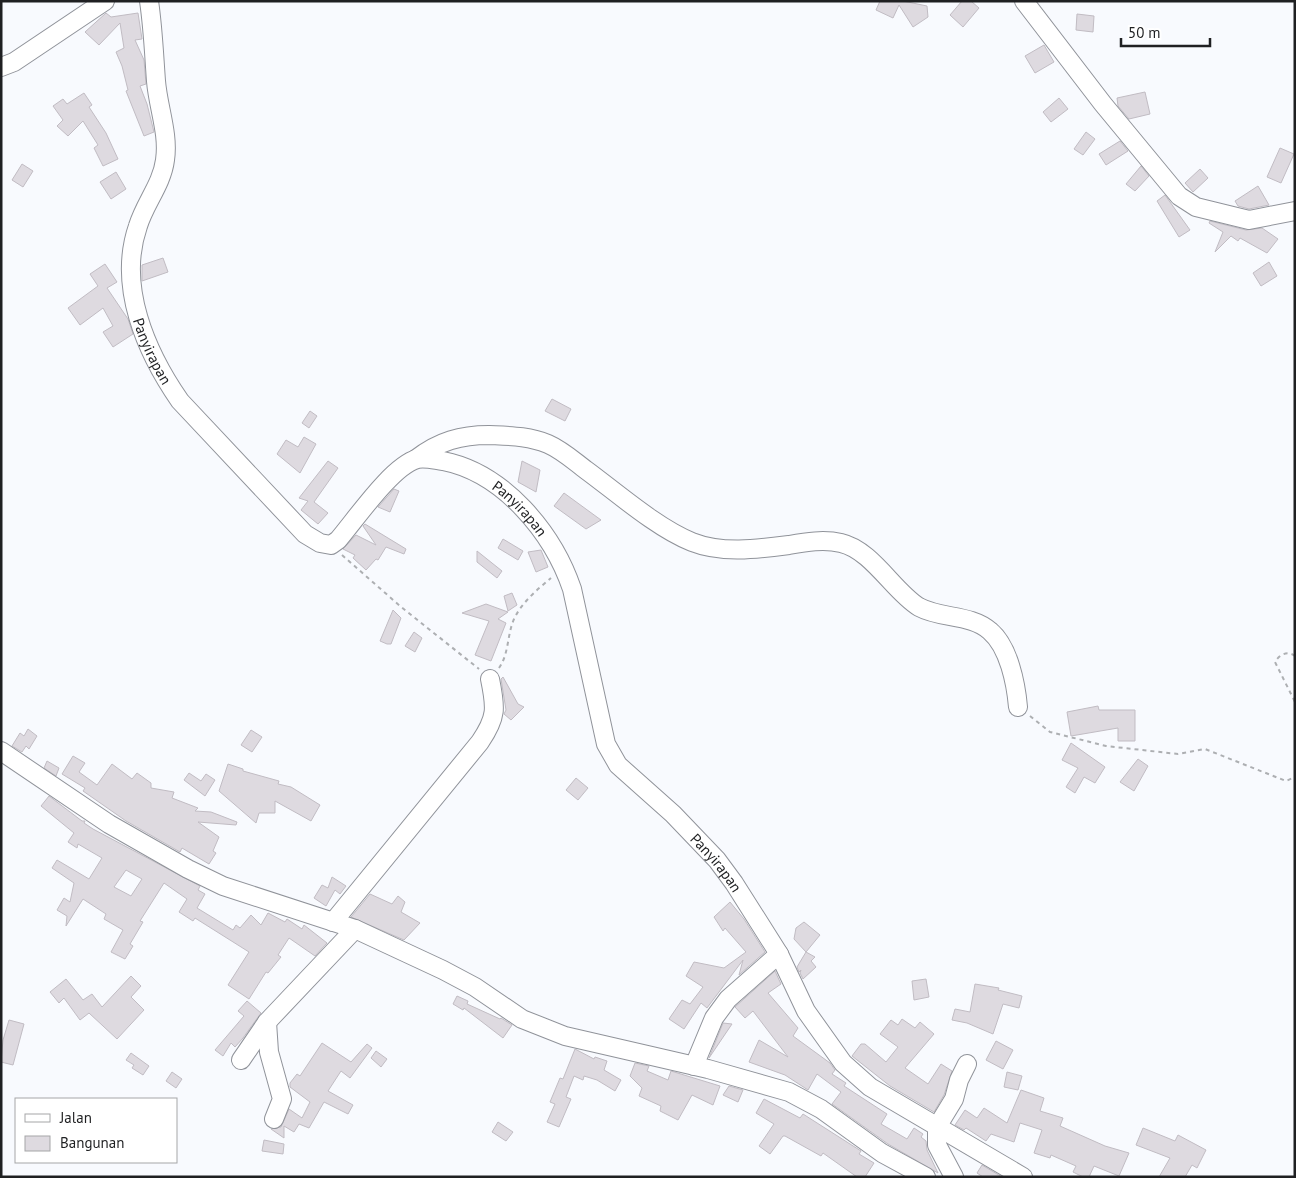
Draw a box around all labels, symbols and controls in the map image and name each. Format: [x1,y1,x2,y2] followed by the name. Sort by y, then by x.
[1121,15,1210,47] scale bar
[1128,23,1161,42] text: 50 m
[129,315,176,387] street label: Panyirapan
[489,476,552,540] street label: Panyirapan
[687,829,747,895] street label: Panyirapan
[15,1098,178,1163] legend
[59,1108,92,1127] text: Jalan
[60,1133,124,1152] text: Bangunan

